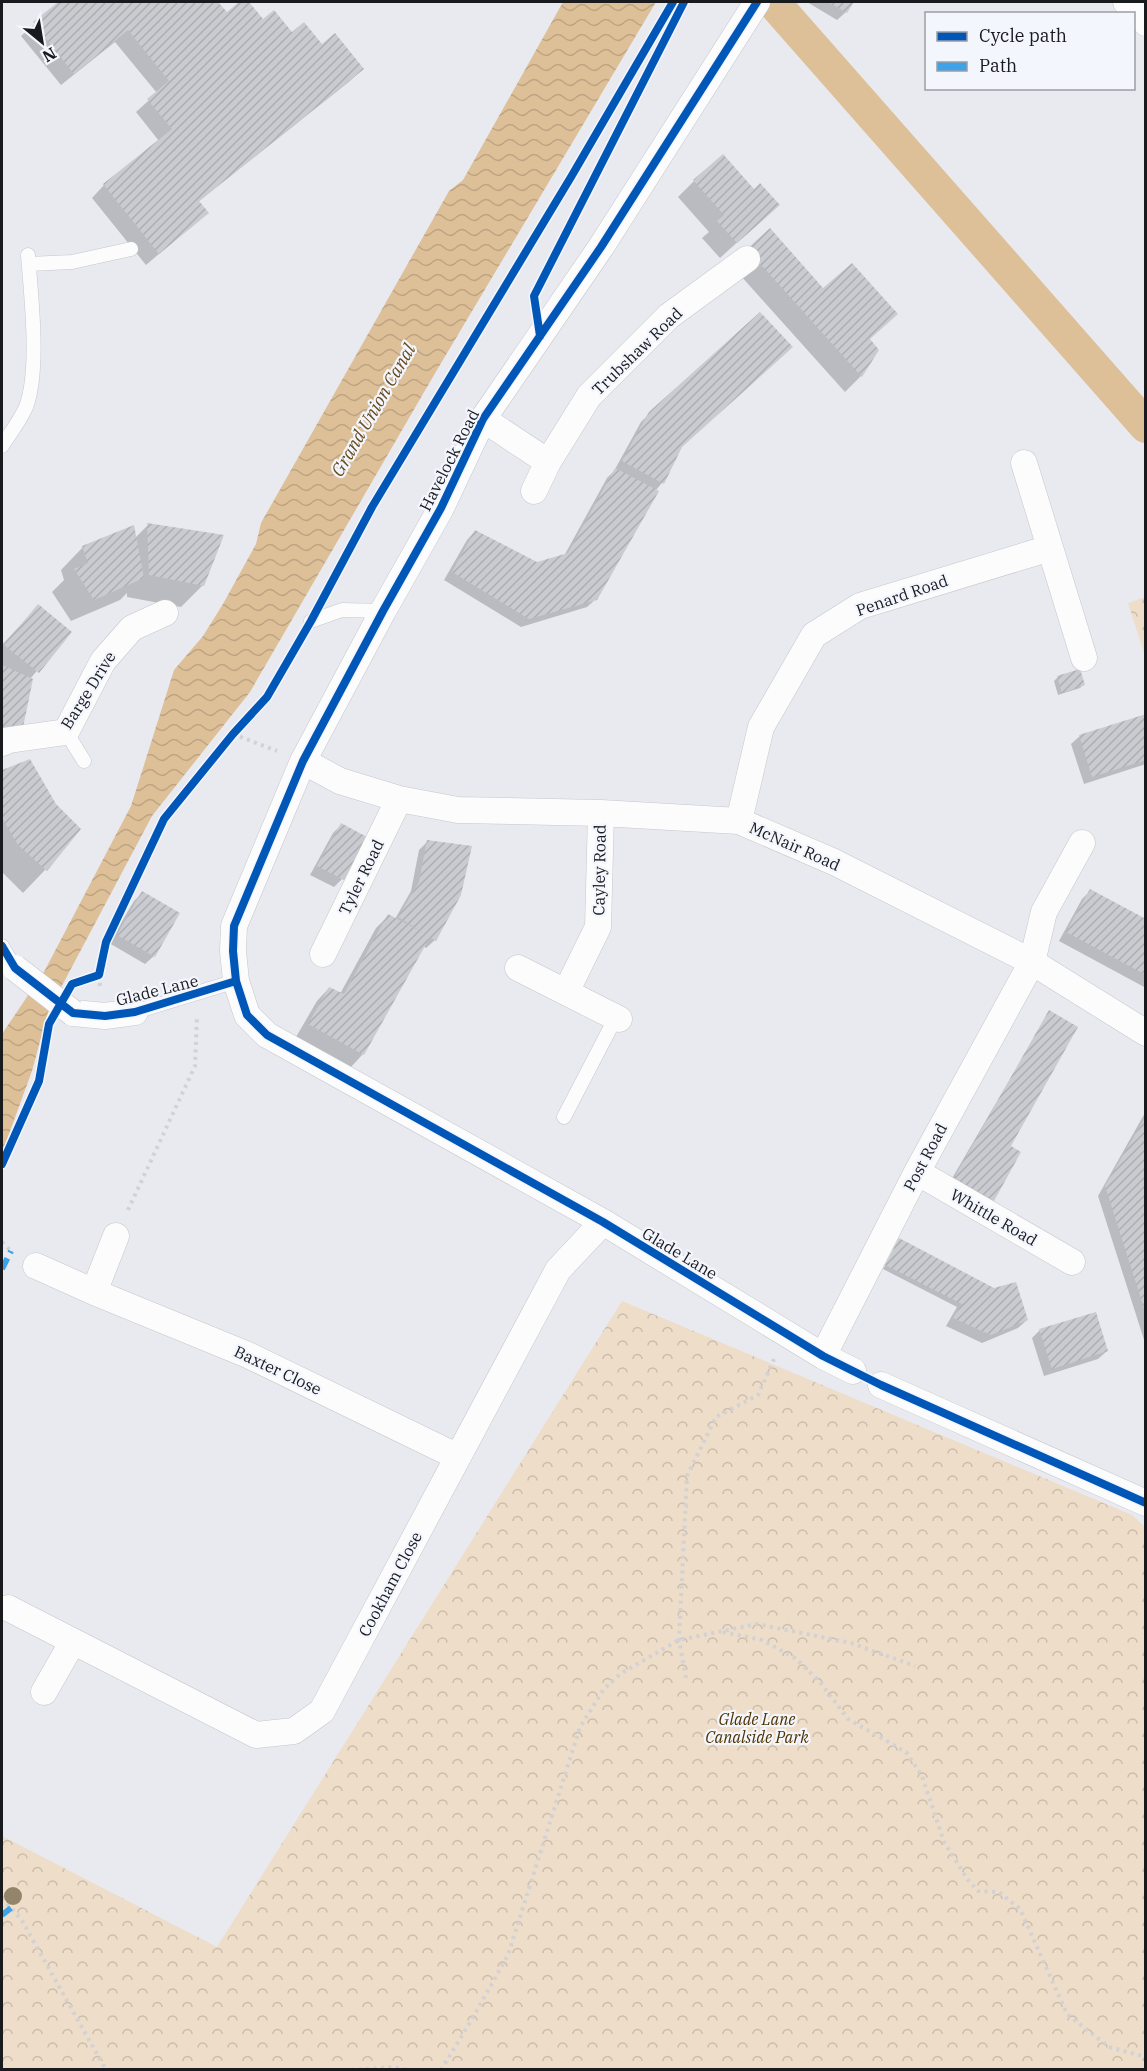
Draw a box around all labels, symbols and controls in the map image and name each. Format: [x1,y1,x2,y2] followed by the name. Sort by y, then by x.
[12,12,72,72] north arrow
[925,12,1135,90] legend
[979,24,1067,47] text: Cycle path
[39,43,60,67] text: N
[979,54,1017,77] text: Path
[588,303,687,399] street label: Trubshaw Road
[326,339,421,480] water label: Grand Union Canal
[415,406,483,514] street label: Havelock Road
[853,570,951,620] street label: Penard Road
[56,647,120,733] street label: Barge Drive
[746,817,844,875] street label: McNair Road
[588,824,610,916] street label: Cayley Road
[334,836,388,918] street label: Tyler Road
[114,970,200,1010] street label: Glade Lane
[899,1119,951,1194] street label: Post Road
[947,1184,1041,1250] street label: Whittle Road
[639,1223,721,1283] street label: Glade Lane
[231,1341,325,1399] street label: Baxter Close
[354,1528,426,1640] street label: Cookham Close
[705,1709,809,1747] park label: Glade Lane Canalside Park

